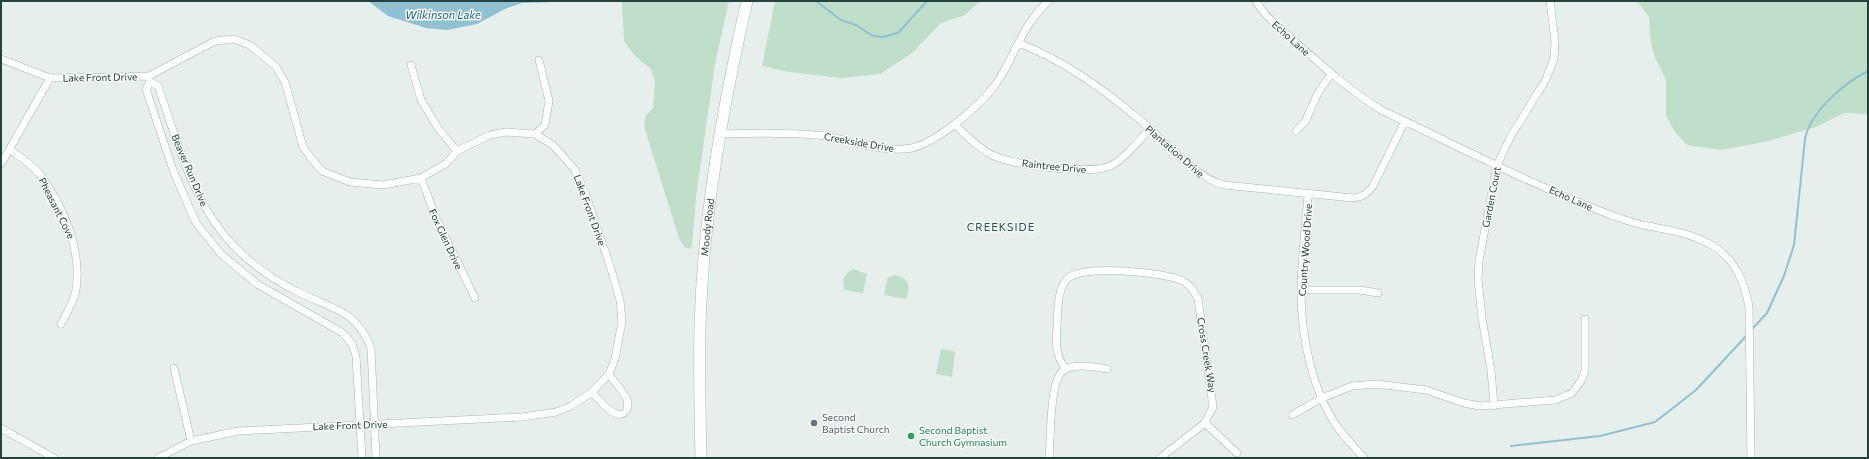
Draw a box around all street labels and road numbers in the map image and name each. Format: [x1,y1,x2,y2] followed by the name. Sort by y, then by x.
[1270,18,1312,58] street label: Echo Lane
[63,70,137,84] street label: Lake Front Drive
[1143,122,1207,180] street label: Plantation Drive
[823,130,895,154] street label: Creekside Drive
[169,132,211,208] street label: Beaver Run Drive
[1021,157,1087,175] street label: Raintree Drive
[1479,166,1503,228] street label: Garden Court
[572,173,608,247] street label: Lake Front Drive
[36,175,78,241] street label: Pheasant Cove
[1547,183,1595,213] street label: Echo Lane
[698,198,716,257] street label: Moody Road
[1296,203,1314,297] street label: Country Wood Drive
[427,207,465,271] street label: Fox Glen Drive
[1195,316,1219,394] street label: Cross Creek Way
[312,418,388,432] street label: Lake Front Drive

